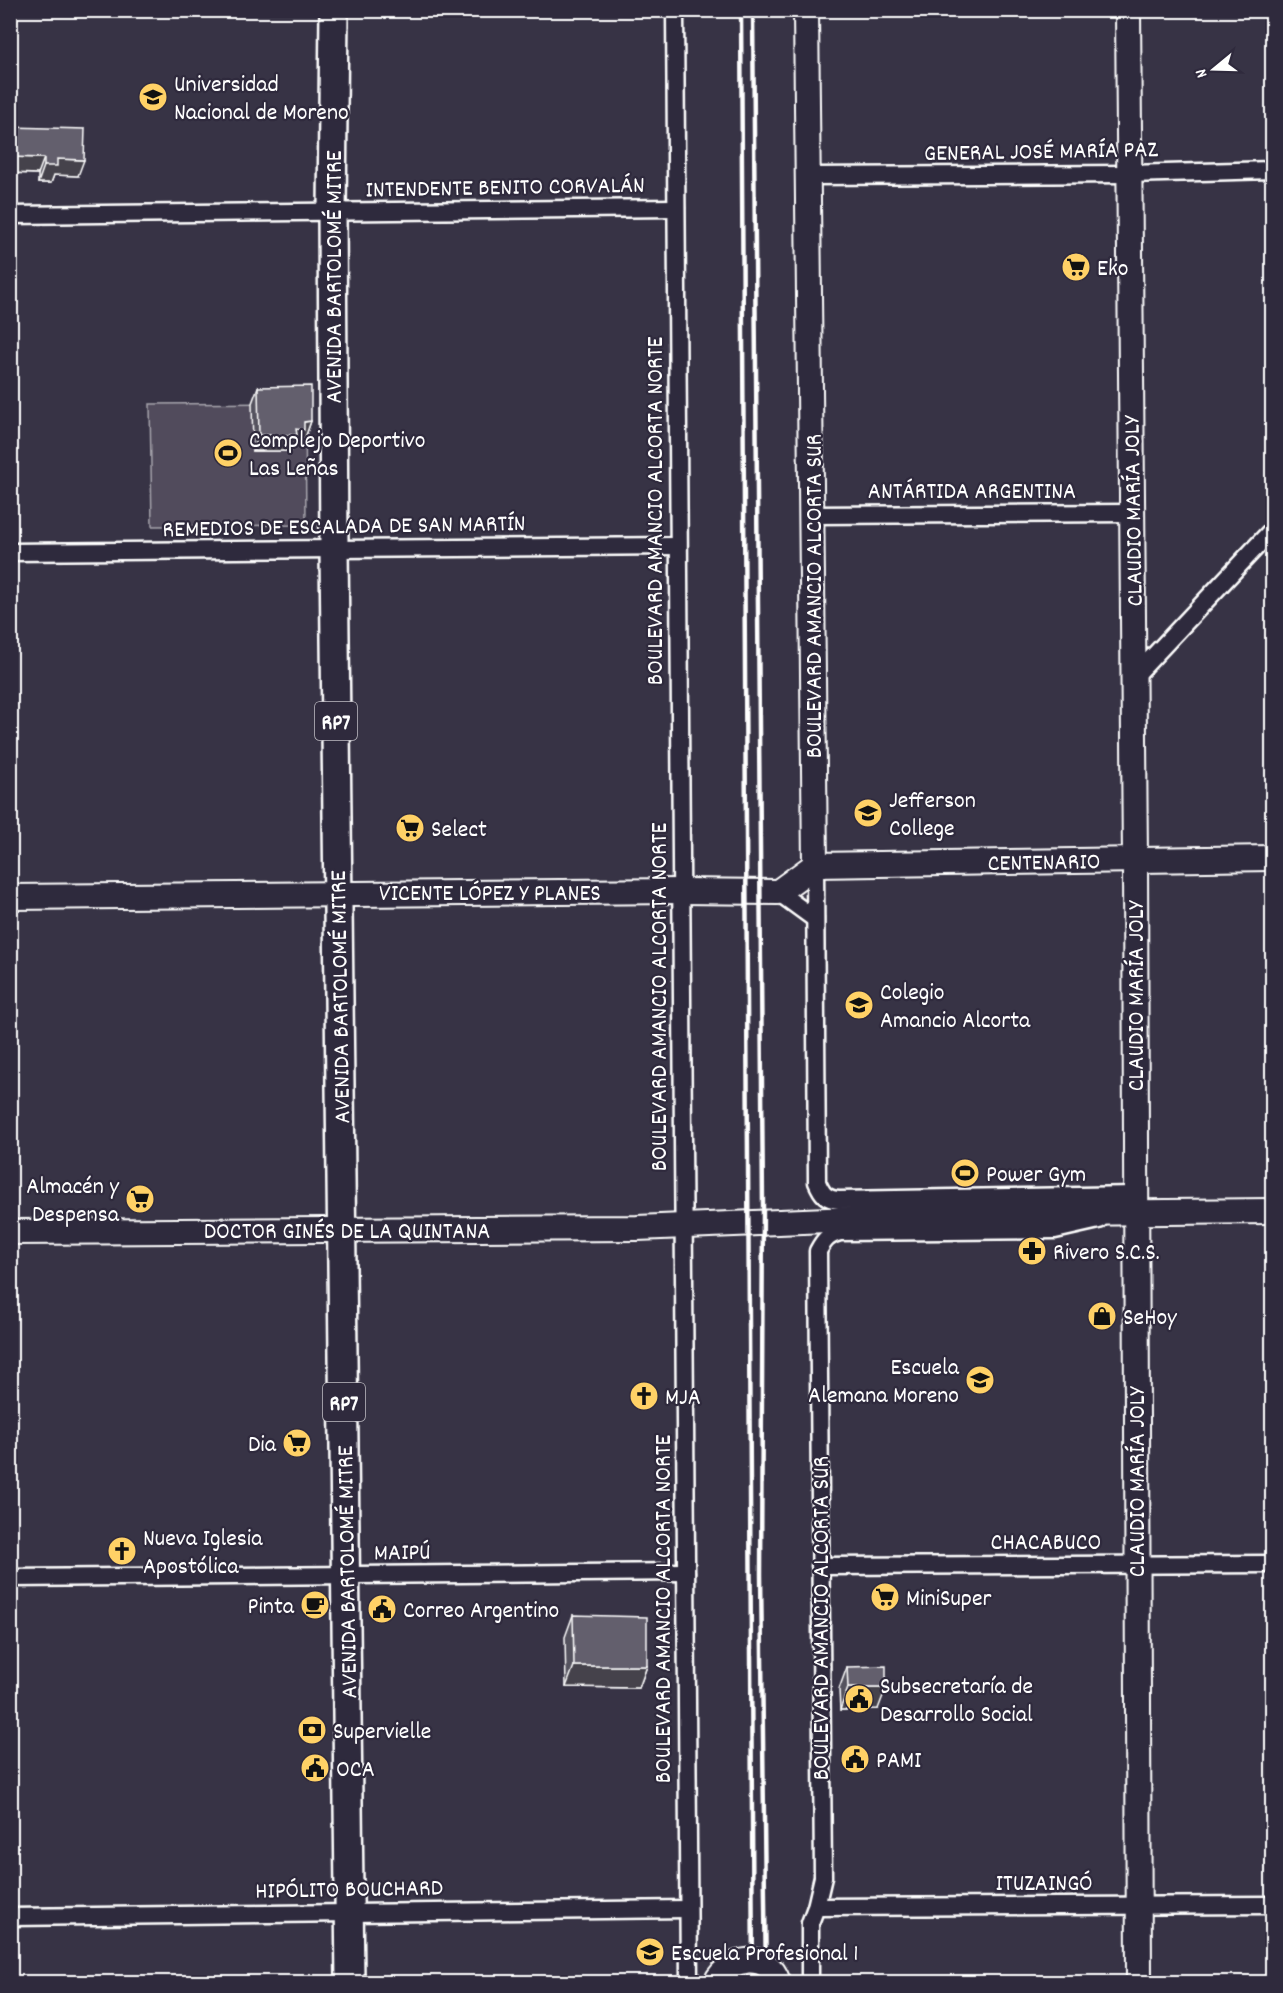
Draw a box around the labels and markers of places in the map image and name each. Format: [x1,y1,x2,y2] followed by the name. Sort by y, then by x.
[174,69,349,131] place label: Universidad Nacional de Moreno
[137,81,169,113] school or university icon: Universidad Nacional de Moreno
[1060,251,1092,283] supermarket icon: Eko
[1097,253,1128,287] place label: Eko
[249,425,425,487] place label: Complejo Deportivo Las Leñas
[212,437,244,469] sports icon: Complejo Deportivo Las Leñas
[889,785,976,847] place label: Jefferson College
[852,797,884,829] school or university icon: Jefferson College
[394,812,426,844] supermarket icon: Select
[431,814,487,848] place label: Select
[880,977,1031,1039] place label: Colegio Amancio Alcorta
[843,989,875,1021] school or university icon: Colegio Amancio Alcorta
[949,1157,981,1189] sports icon: Power Gym
[986,1159,1086,1193] place label: Power Gym
[26,1171,120,1233] place label: Almacén y Despensa
[124,1183,156,1215] supermarket icon: Almacén y Despensa
[1016,1235,1048,1267] pharmacy icon: Rivero S.C.S.
[1053,1237,1160,1271] place label: Rivero S.C.S.
[1086,1300,1118,1332] shop icon: SeHoy
[1123,1302,1178,1336] place label: SeHoy
[808,1352,960,1414] place label: Escuela Alemana Moreno
[964,1364,996,1396] school or university icon: Escuela Alemana Moreno
[628,1380,660,1412] church icon: MJA
[665,1382,701,1416] place label: MJA
[281,1427,313,1459] supermarket icon: Dia
[248,1429,277,1463] place label: Dia
[143,1523,263,1585] place label: Nueva Iglesia Apostólica
[106,1535,138,1567] church icon: Nueva Iglesia Apostólica
[869,1581,901,1613] supermarket icon: MiniSuper
[906,1583,991,1617] place label: MiniSuper
[299,1589,331,1621] cafe icon: Pinta
[248,1591,295,1625] place label: Pinta
[366,1593,398,1625] public building icon: Correo Argentino
[403,1595,559,1629] place label: Correo Argentino
[880,1671,1033,1733] place label: Subsecretaría de Desarrollo Social
[843,1683,875,1715] public building icon: Subsecretaría de Desarrollo Social
[296,1714,328,1746] bank icon: Supervielle
[333,1716,431,1750] place label: Supervielle
[839,1743,871,1775] public building icon: PAMI
[876,1745,922,1779] place label: PAMI
[299,1752,331,1784] public building icon: OCA
[336,1754,375,1788] place label: OCA
[634,1936,666,1968] school or university icon: Escuela Profesional 1
[671,1938,859,1972] place label: Escuela Profesional 1

